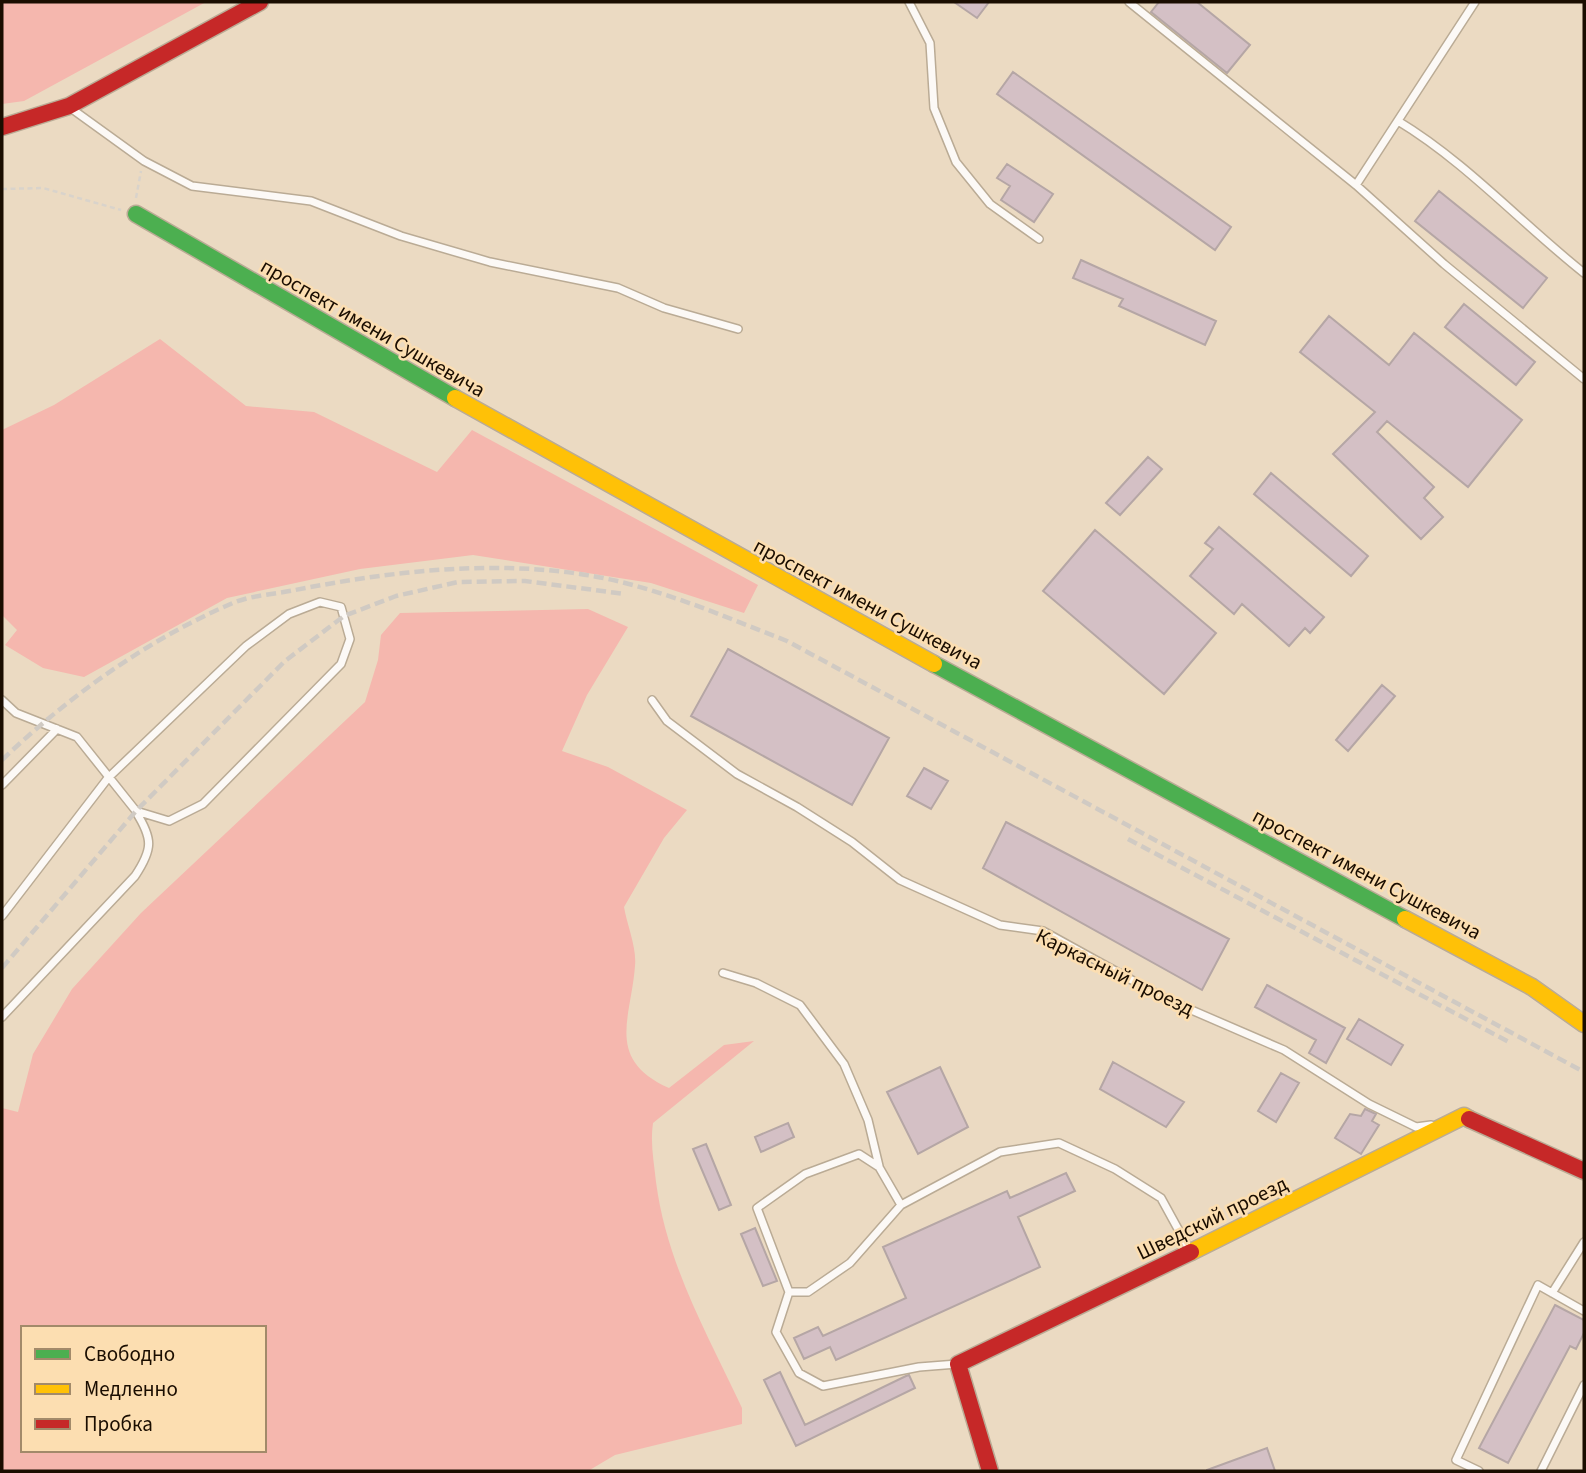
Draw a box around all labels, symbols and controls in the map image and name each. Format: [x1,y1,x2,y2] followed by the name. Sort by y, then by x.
[255,251,491,405] street label: проспект имени Сушкевича
[748,531,988,677] street label: проспект имени Сушкевича
[1247,801,1487,947] street label: проспект имени Сушкевича
[1031,921,1199,1023] street label: Каркасный проезд
[1132,1168,1292,1268] street label: Шведский проезд
[21,1326,266,1452] legend
[84,1339,175,1369] text: Свободно
[84,1374,178,1404] text: Медленно
[84,1409,153,1439] text: Пробка

